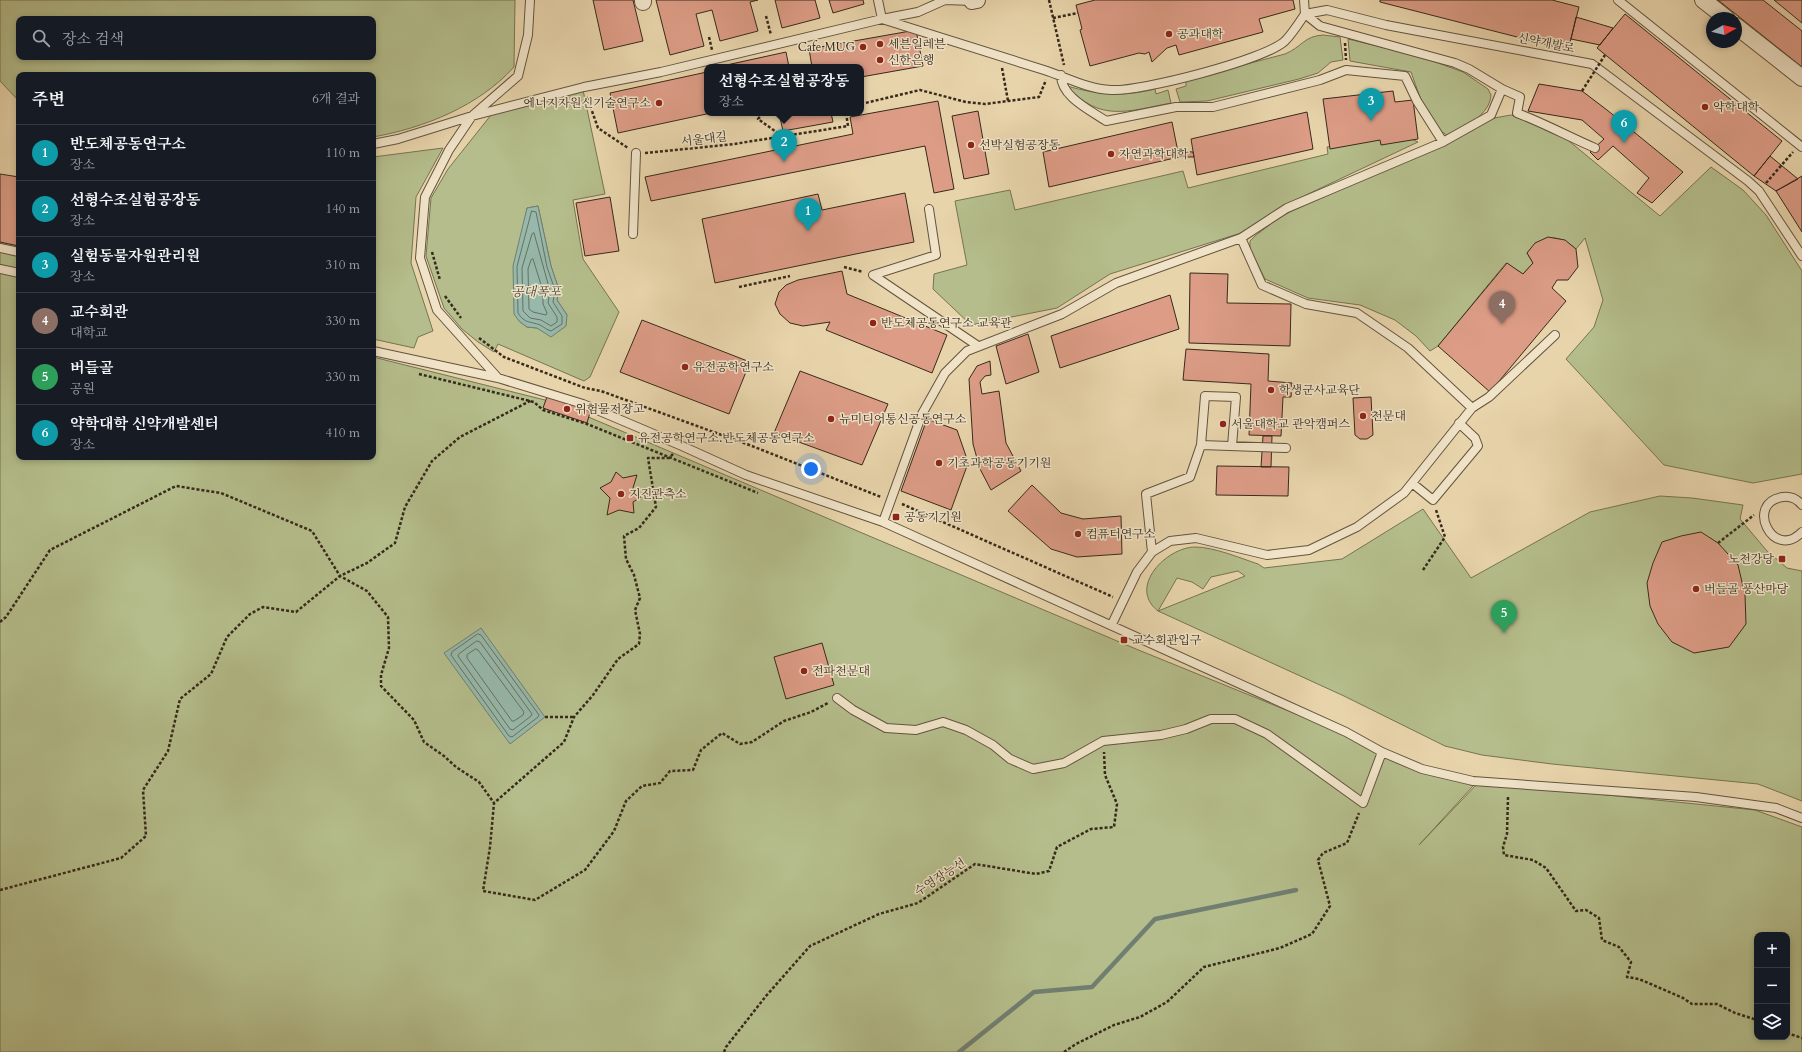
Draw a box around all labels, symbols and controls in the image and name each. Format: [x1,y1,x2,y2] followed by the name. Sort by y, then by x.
[1706,12,1742,48] north arrow
[16,16,376,60] search box
[1177,26,1224,42] place label: 공과대학
[30,27,52,49] icon: search
[62,29,124,49] text: 장소 검색
[1164,29,1174,39] marker: 공과대학
[1516,30,1576,56] street label: 신약개발로
[888,36,946,52] place label: 세븐일레븐
[798,39,855,55] place label: Cafe MUG
[875,39,885,49] marker: 세븐일레븐
[858,42,868,52] marker: Cafe MUG
[888,52,934,68] place label: 신한은행
[875,55,885,65] marker: 신한은행
[704,64,864,116] popup
[719,71,849,91] text: 선형수조실험공장동
[32,88,65,111] text: 주변
[1358,88,1384,121] pin: 3
[312,90,360,108] text: 6개 결과
[719,93,744,111] text: 장소
[523,95,651,111] place label: 에너지자원신기술연구소
[654,98,664,108] marker: 에너지자원신기술연구소
[1713,99,1760,115] place label: 약학대학
[1700,102,1710,112] marker: 약학대학
[1611,110,1637,143] pin: 6
[680,128,728,150] street label: 서울대길
[771,129,797,162] pin: 2
[70,134,186,154] text: 반도체공동연구소
[979,137,1061,153] place label: 선박실험공장동
[966,140,976,150] marker: 선박실험공장동
[42,144,48,162] text: 1
[326,144,360,162] text: 110 m
[1119,146,1189,162] place label: 자연과학대학
[1106,149,1116,159] marker: 자연과학대학
[70,156,95,174] text: 장소
[70,190,200,210] text: 선형수조실험공장동
[795,198,821,231] pin: 1
[42,200,48,218] text: 2
[326,200,360,218] text: 140 m
[70,212,95,230] text: 장소
[70,246,200,266] text: 실험동물자원관리원
[42,256,48,274] text: 3
[326,256,360,274] text: 310 m
[70,268,95,286] text: 장소
[511,283,563,301] water label: 공대폭포
[1489,291,1515,324] pin: 4
[70,302,128,322] text: 교수회관
[42,312,48,330] text: 4
[326,312,360,330] text: 330 m
[881,315,1012,331] place label: 반도체공동연구소 교육관
[868,318,878,328] marker: 반도체공동연구소 교육관
[70,324,108,342] text: 대학교
[70,358,113,378] text: 버들골
[693,359,775,375] place label: 유전공학연구소
[680,362,690,372] marker: 유전공학연구소
[42,368,48,386] text: 5
[326,368,360,386] text: 330 m
[70,380,95,398] text: 공원
[1279,382,1361,398] place label: 학생군사교육단
[1266,385,1276,395] marker: 학생군사교육단
[575,401,645,417] place label: 위험물저장고
[562,404,572,414] marker: 위험물저장고
[1371,408,1406,424] place label: 천문대
[839,411,967,427] place label: 뉴미디어통신공동연구소
[1358,411,1368,421] marker: 천문대
[70,414,219,434] text: 약학대학 신약개발센터
[826,414,836,424] marker: 뉴미디어통신공동연구소
[1231,416,1351,432] place label: 서울대학교 관악캠퍼스
[1218,419,1228,429] marker: 서울대학교 관악캠퍼스
[42,424,48,442] text: 6
[326,424,360,442] text: 410 m
[638,430,815,446] place label: 유전공학연구소.반도체공동연구소
[625,433,635,443] marker: 유전공학연구소.반도체공동연구소
[70,436,95,454] text: 장소
[947,455,1051,471] place label: 기초과학공동기기원
[934,458,944,468] marker: 기초과학공동기기원
[801,459,821,479] your location
[629,486,687,502] place label: 지진관측소
[616,489,626,499] marker: 지진관측소
[904,509,962,525] place label: 공동기기원
[891,512,901,522] marker: 공동기기원
[1086,526,1156,542] place label: 컴퓨터연구소
[1073,529,1083,539] marker: 컴퓨터연구소
[1728,551,1774,567] place label: 노천강당
[1777,554,1787,564] marker: 노천강당
[1704,581,1789,597] place label: 버들골 풍산마당
[1691,584,1701,594] marker: 버들골 풍산마당
[1491,600,1517,633] pin: 5
[1132,632,1202,648] place label: 교수회관입구
[1119,635,1129,645] marker: 교수회관입구
[812,663,870,679] place label: 전파천문대
[799,666,809,676] marker: 전파천문대
[911,855,969,899] street label: 수영장능선
[1754,932,1790,1040] map controls
[1754,932,1790,968] button: +
[1754,968,1790,1004] button: −
[1754,1004,1790,1040] button: layers

